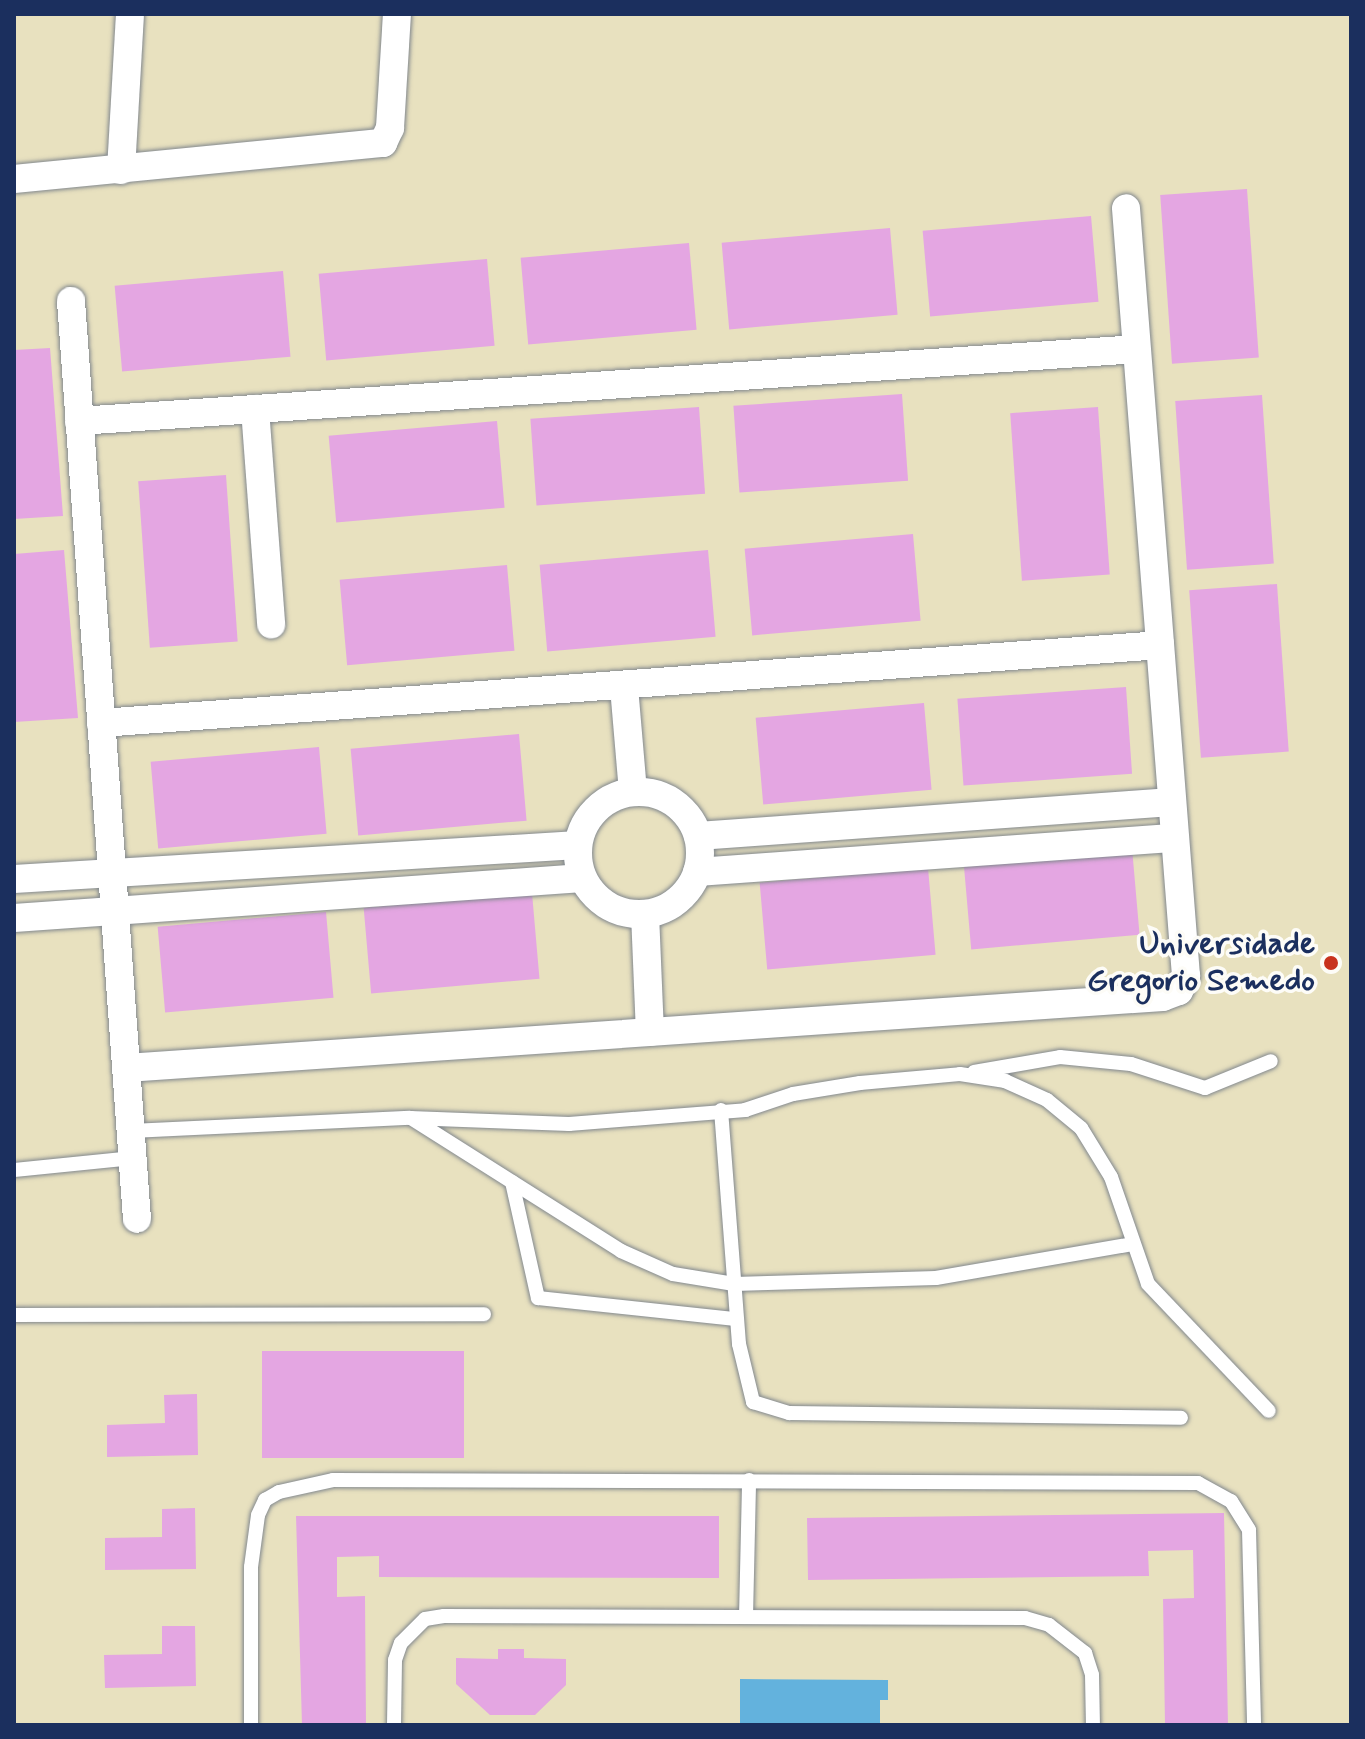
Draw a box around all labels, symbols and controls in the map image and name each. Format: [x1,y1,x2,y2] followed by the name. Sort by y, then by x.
[1088,926,1315,1001] place label: Universidade Gregorio Semedo
[1322,954,1340,972] marker: Universidade Gregorio Semedo

